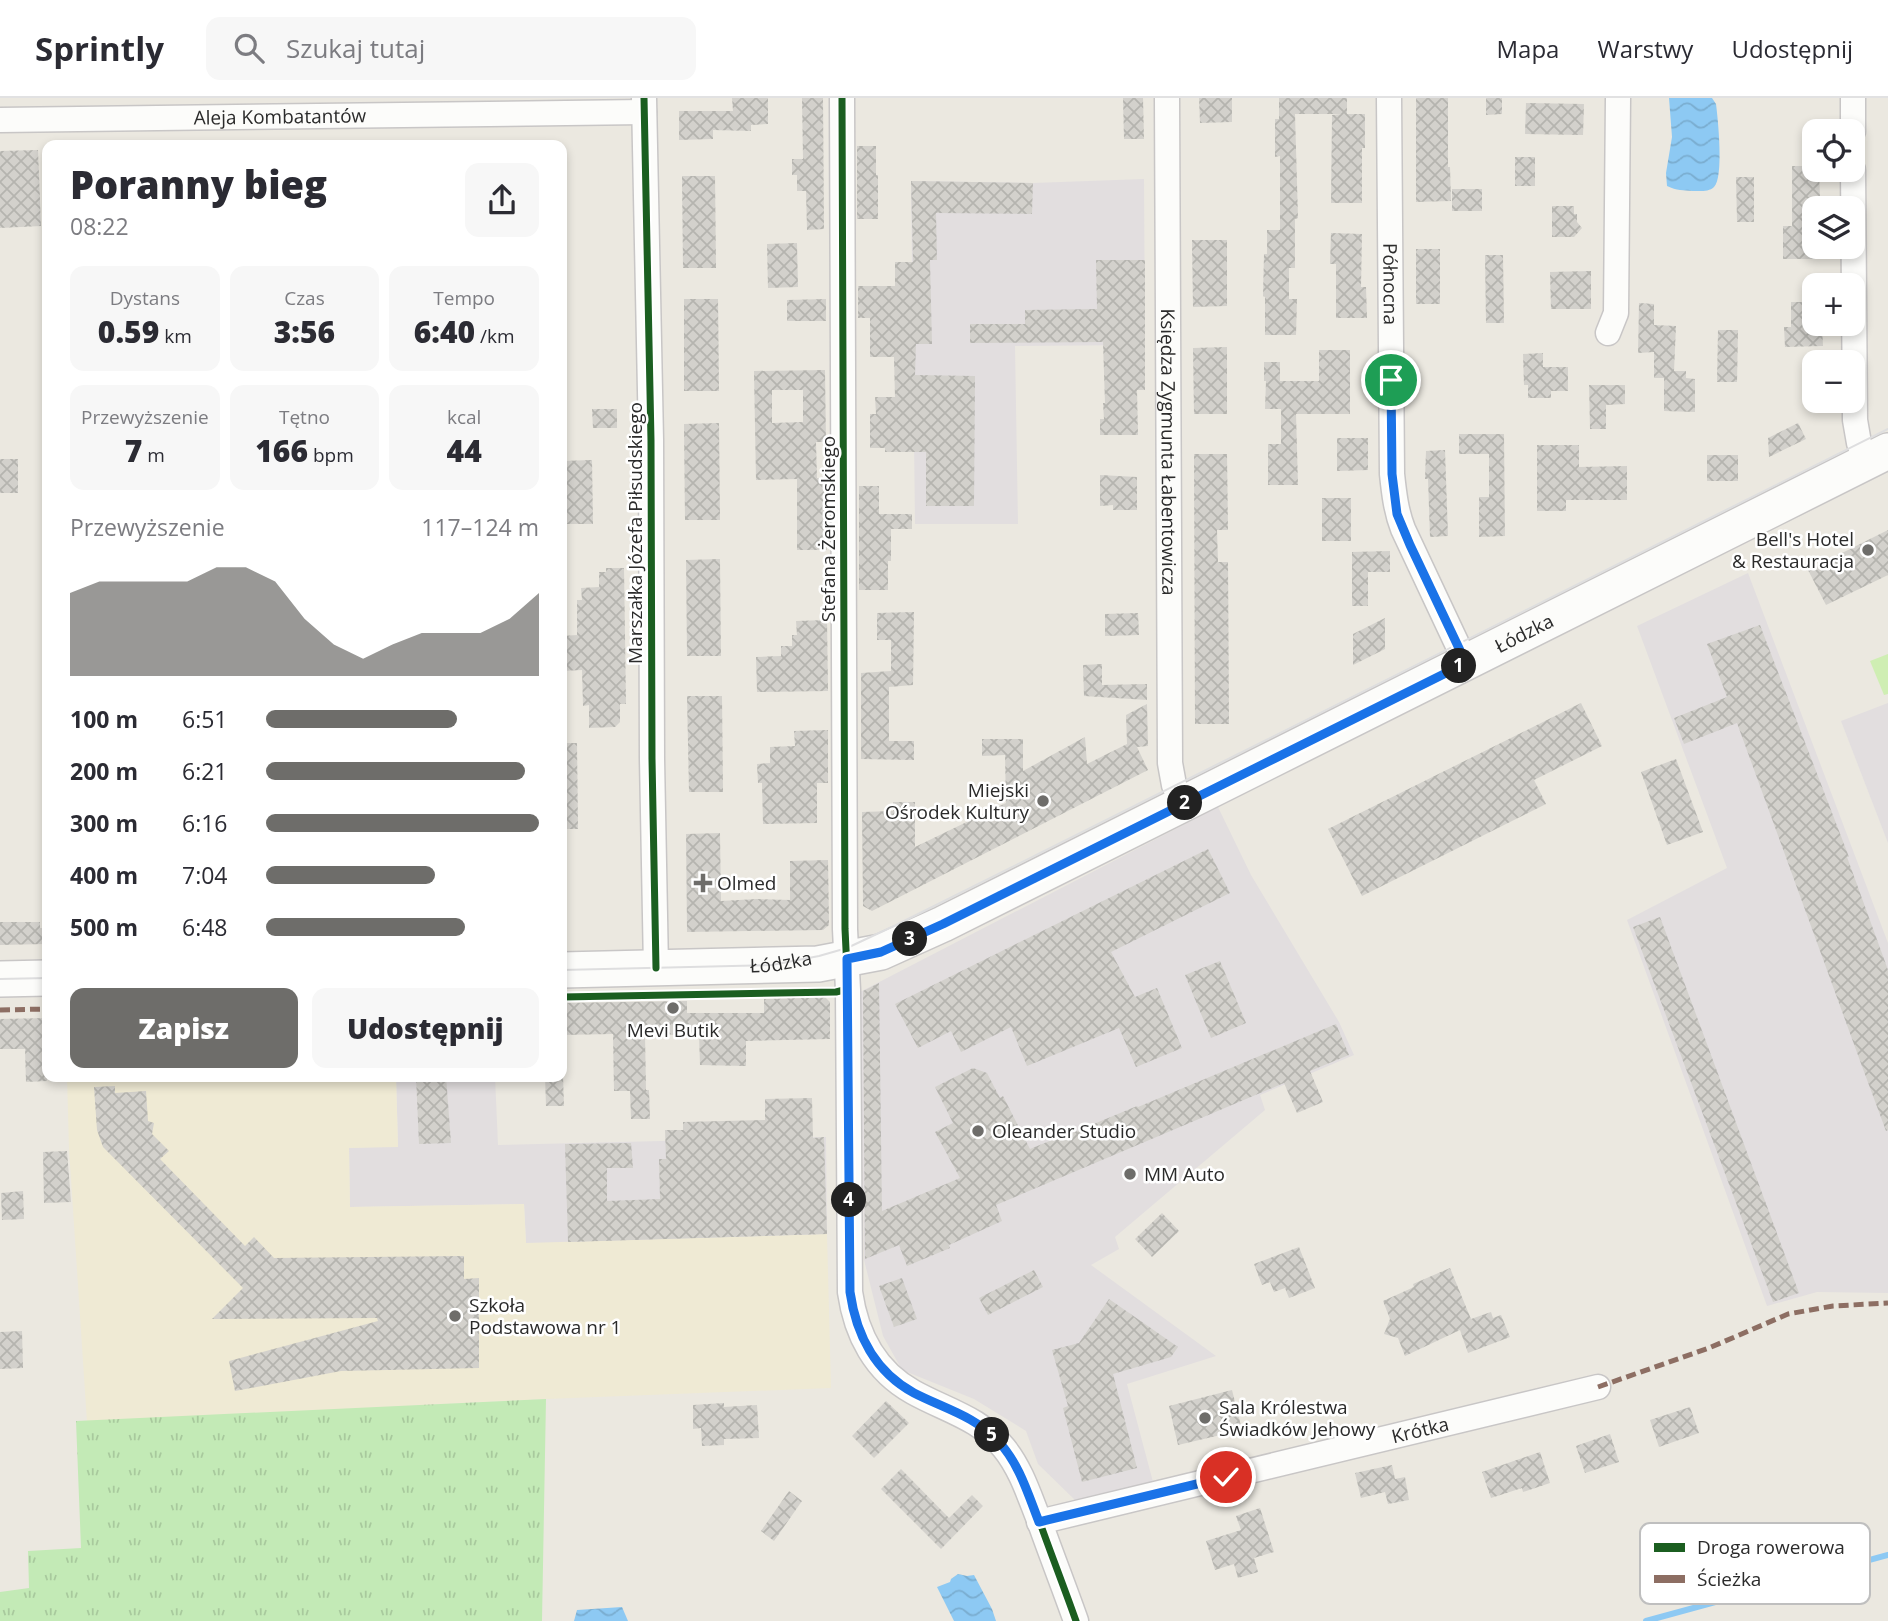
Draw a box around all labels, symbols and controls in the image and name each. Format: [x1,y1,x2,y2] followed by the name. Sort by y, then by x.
[206,17,696,80] search box
[35,26,164,71] text: Sprintly
[230,29,268,67] icon: search
[286,30,425,66] text: Szukaj tutaj
[1497,32,1559,65] text: Mapa
[1597,32,1693,65] text: Warstwy
[1731,32,1853,65] text: Udostępnij
[194,102,367,131] street label: Aleja Kombatantów
[1802,119,1865,413] map controls
[1802,119,1865,182] button: locate
[70,158,327,210] text: Poranny bieg
[465,163,539,237] button: share
[1802,196,1865,259] button: layers
[70,210,129,242] text: 08:22
[1377,243,1404,325] street label: Północna
[1802,273,1865,336] button: +
[110,285,180,311] text: Dystans
[284,285,325,311] text: Czas
[433,285,495,311] text: Tempo
[1155,308,1182,595] street label: Księdza Zygmunta Łabentowicza
[98,311,159,352] text: 0.59
[274,311,335,352] text: 3:56
[414,311,475,352] text: 6:40
[159,323,192,349] text: km
[475,323,515,349] text: /km
[1361,350,1421,410] pin
[1802,350,1865,413] button: −
[1372,361,1410,399] icon: arrive
[622,402,648,664] street label: Marszałka Józefa Piłsudskiego
[81,404,209,430] text: Przewyższenie
[279,404,330,430] text: Tętno
[447,404,481,430] text: kcal
[125,430,142,471] text: 7
[255,430,308,471] text: 166
[447,430,482,471] text: 44
[815,436,841,622] street label: Stefana Żeromskiego
[142,442,165,468] text: m
[308,442,354,468] text: bpm
[70,511,225,543] text: Przewyższenie
[421,511,539,543] text: 117–124 m
[1732,526,1854,574] place label: Bell's Hotel & Restauracja
[1860,542,1876,558] marker: Bell's Hotel & Restauracja
[1490,608,1558,659] street label: Łódzka
[1442,648,1476,684] pin: 1
[1453,652,1464,678] text: 1
[70,703,138,735] text: 100 m
[182,703,228,735] text: 6:51
[70,755,138,787] text: 200 m
[182,755,228,787] text: 6:21
[885,777,1029,825] place label: Miejski Ośrodek Kultury
[1168,786,1202,820] pin: 2
[1179,789,1190,815] text: 2
[1035,793,1051,809] marker: Miejski Ośrodek Kultury
[70,807,138,839] text: 300 m
[182,807,228,839] text: 6:16
[70,859,138,891] text: 400 m
[182,859,228,891] text: 7:04
[717,870,776,896] place label: Olmed
[695,875,711,891] marker: Olmed
[70,911,138,943] text: 500 m
[182,911,228,943] text: 6:48
[892,922,928,956] pin: 3
[904,925,915,951] text: 3
[749,945,814,979] street label: Łódzka
[70,988,298,1068] button: Zapisz
[312,988,539,1068] button: Udostępnij
[665,1000,681,1016] marker: Mevi Butik
[627,1017,719,1043] place label: Mevi Butik
[992,1118,1136,1144] place label: Oleander Studio
[970,1123,986,1139] marker: Oleander Studio
[1144,1161,1225,1187] place label: MM Auto
[1122,1166,1138,1182] marker: MM Auto
[832,1182,866,1218] pin: 4
[843,1186,854,1212] text: 4
[469,1292,621,1340] place label: Szkoła Podstawowa nr 1
[447,1308,463,1324] marker: Szkoła Podstawowa nr 1
[1219,1394,1376,1442] place label: Sala Królestwa Świadków Jehowy
[1197,1410,1213,1426] marker: Sala Królestwa Świadków Jehowy
[1389,1411,1451,1449] street label: Krótka
[974,1418,1010,1452] pin: 5
[986,1421,997,1447] text: 5
[1196,1447,1256,1507] pin
[1207,1458,1245,1496] icon: check
[1640,1523,1870,1604] legend
[1697,1534,1845,1560] text: Droga rowerowa
[1697,1566,1761,1592] text: Ścieżka

